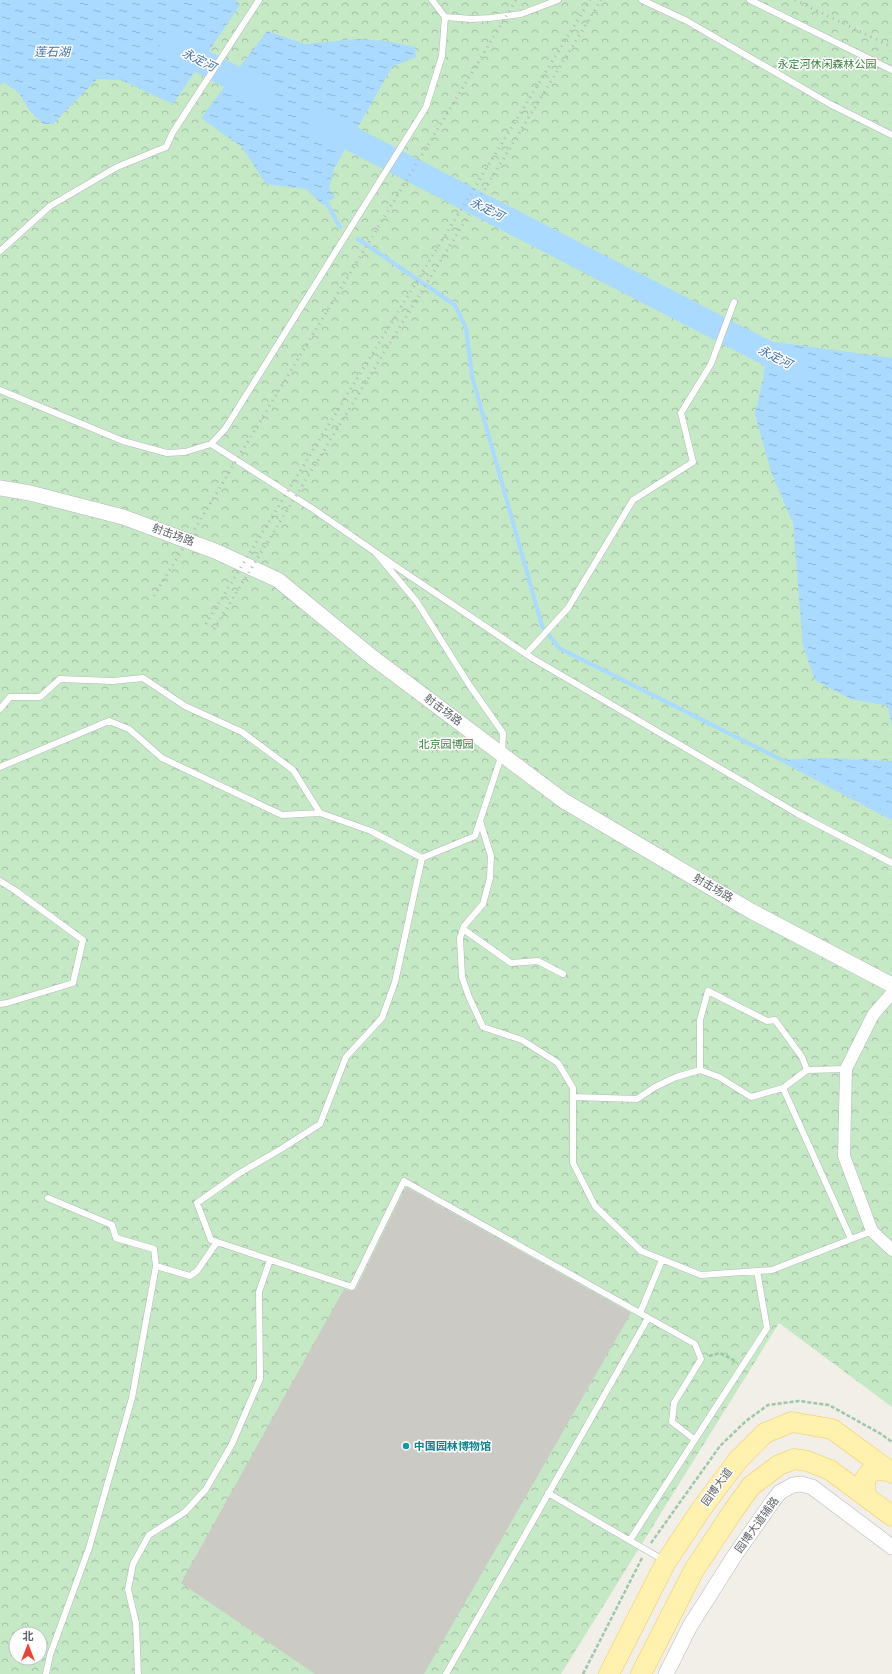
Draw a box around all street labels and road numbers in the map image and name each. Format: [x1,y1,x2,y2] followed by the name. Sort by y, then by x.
[150,521,196,549] street label: 射击场路
[422,692,464,728] street label: 射击场路
[691,871,735,905] street label: 射击场路
[699,1465,735,1509] street label: 园博大道
[732,1494,782,1556] street label: 园博大道辅路

